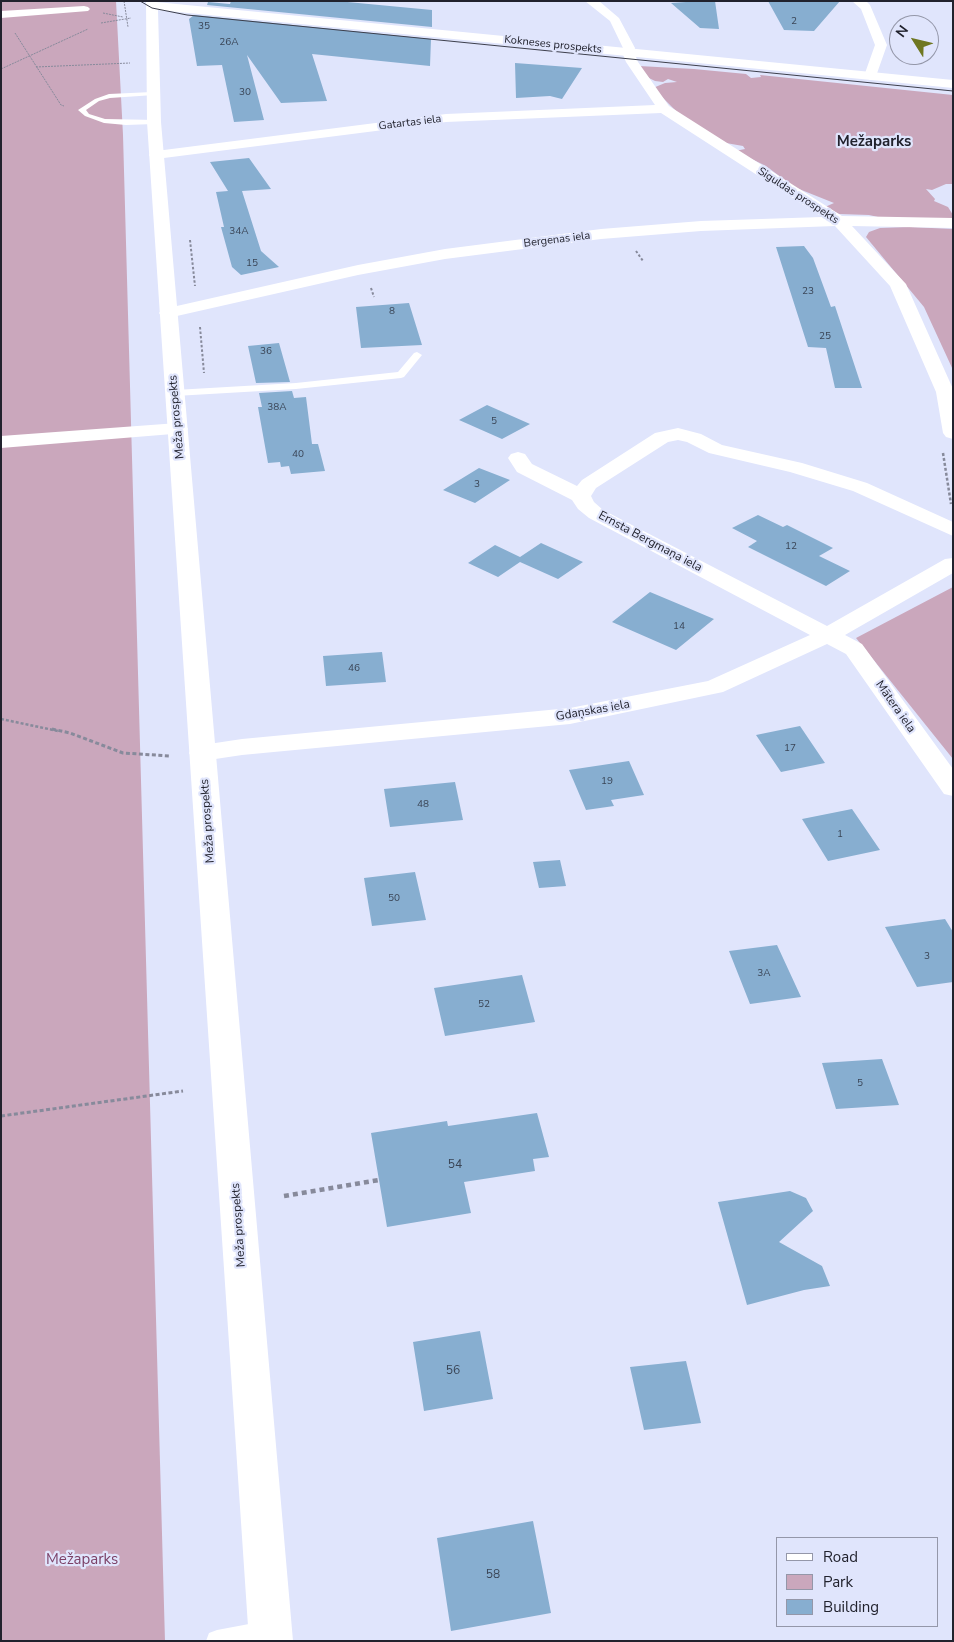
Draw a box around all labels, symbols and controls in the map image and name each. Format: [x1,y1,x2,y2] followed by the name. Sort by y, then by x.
[889,15,939,65] north arrow
[791,16,797,28] house number: 2
[198,21,210,33] house number: 35
[891,22,913,41] text: N
[503,33,603,57] street label: Kokneses prospekts
[219,37,239,49] house number: 26A
[239,87,251,99] house number: 30
[378,113,442,133] street label: Gatartas iela
[837,133,911,151] district label: Mežaparks
[755,165,841,227] street label: Siguldas prospekts
[229,226,249,238] house number: 34A
[523,229,591,251] street label: Bergenas iela
[246,258,258,270] house number: 15
[802,286,814,298] house number: 23
[389,306,395,318] house number: 8
[819,331,831,343] house number: 25
[260,346,272,358] house number: 36
[166,374,188,460] street label: Meža prospekts
[267,402,287,414] house number: 38A
[491,416,497,428] house number: 5
[292,449,304,461] house number: 40
[474,479,480,491] house number: 3
[596,509,704,575] street label: Ernsta Bergmaņa iela
[785,541,797,553] house number: 12
[673,621,685,633] house number: 14
[348,663,360,675] house number: 46
[872,678,918,736] street label: Mātera iela
[555,697,631,725] street label: Gdaņskas iela
[784,743,796,755] house number: 17
[601,776,613,788] house number: 19
[198,778,218,864] street label: Meža prospekts
[417,799,429,811] house number: 48
[837,829,843,841] house number: 1
[388,893,400,905] house number: 50
[924,951,930,963] house number: 3
[757,968,771,980] house number: 3A
[478,999,490,1011] house number: 52
[857,1078,863,1090] house number: 5
[448,1158,462,1172] house number: 54
[229,1182,249,1268] street label: Meža prospekts
[446,1364,460,1378] house number: 56
[776,1537,939,1627] legend
[823,1547,858,1567] text: Road
[46,1551,118,1569] park label: Mežaparks
[486,1568,500,1582] house number: 58
[823,1572,853,1592] text: Park
[823,1597,879,1617] text: Building

